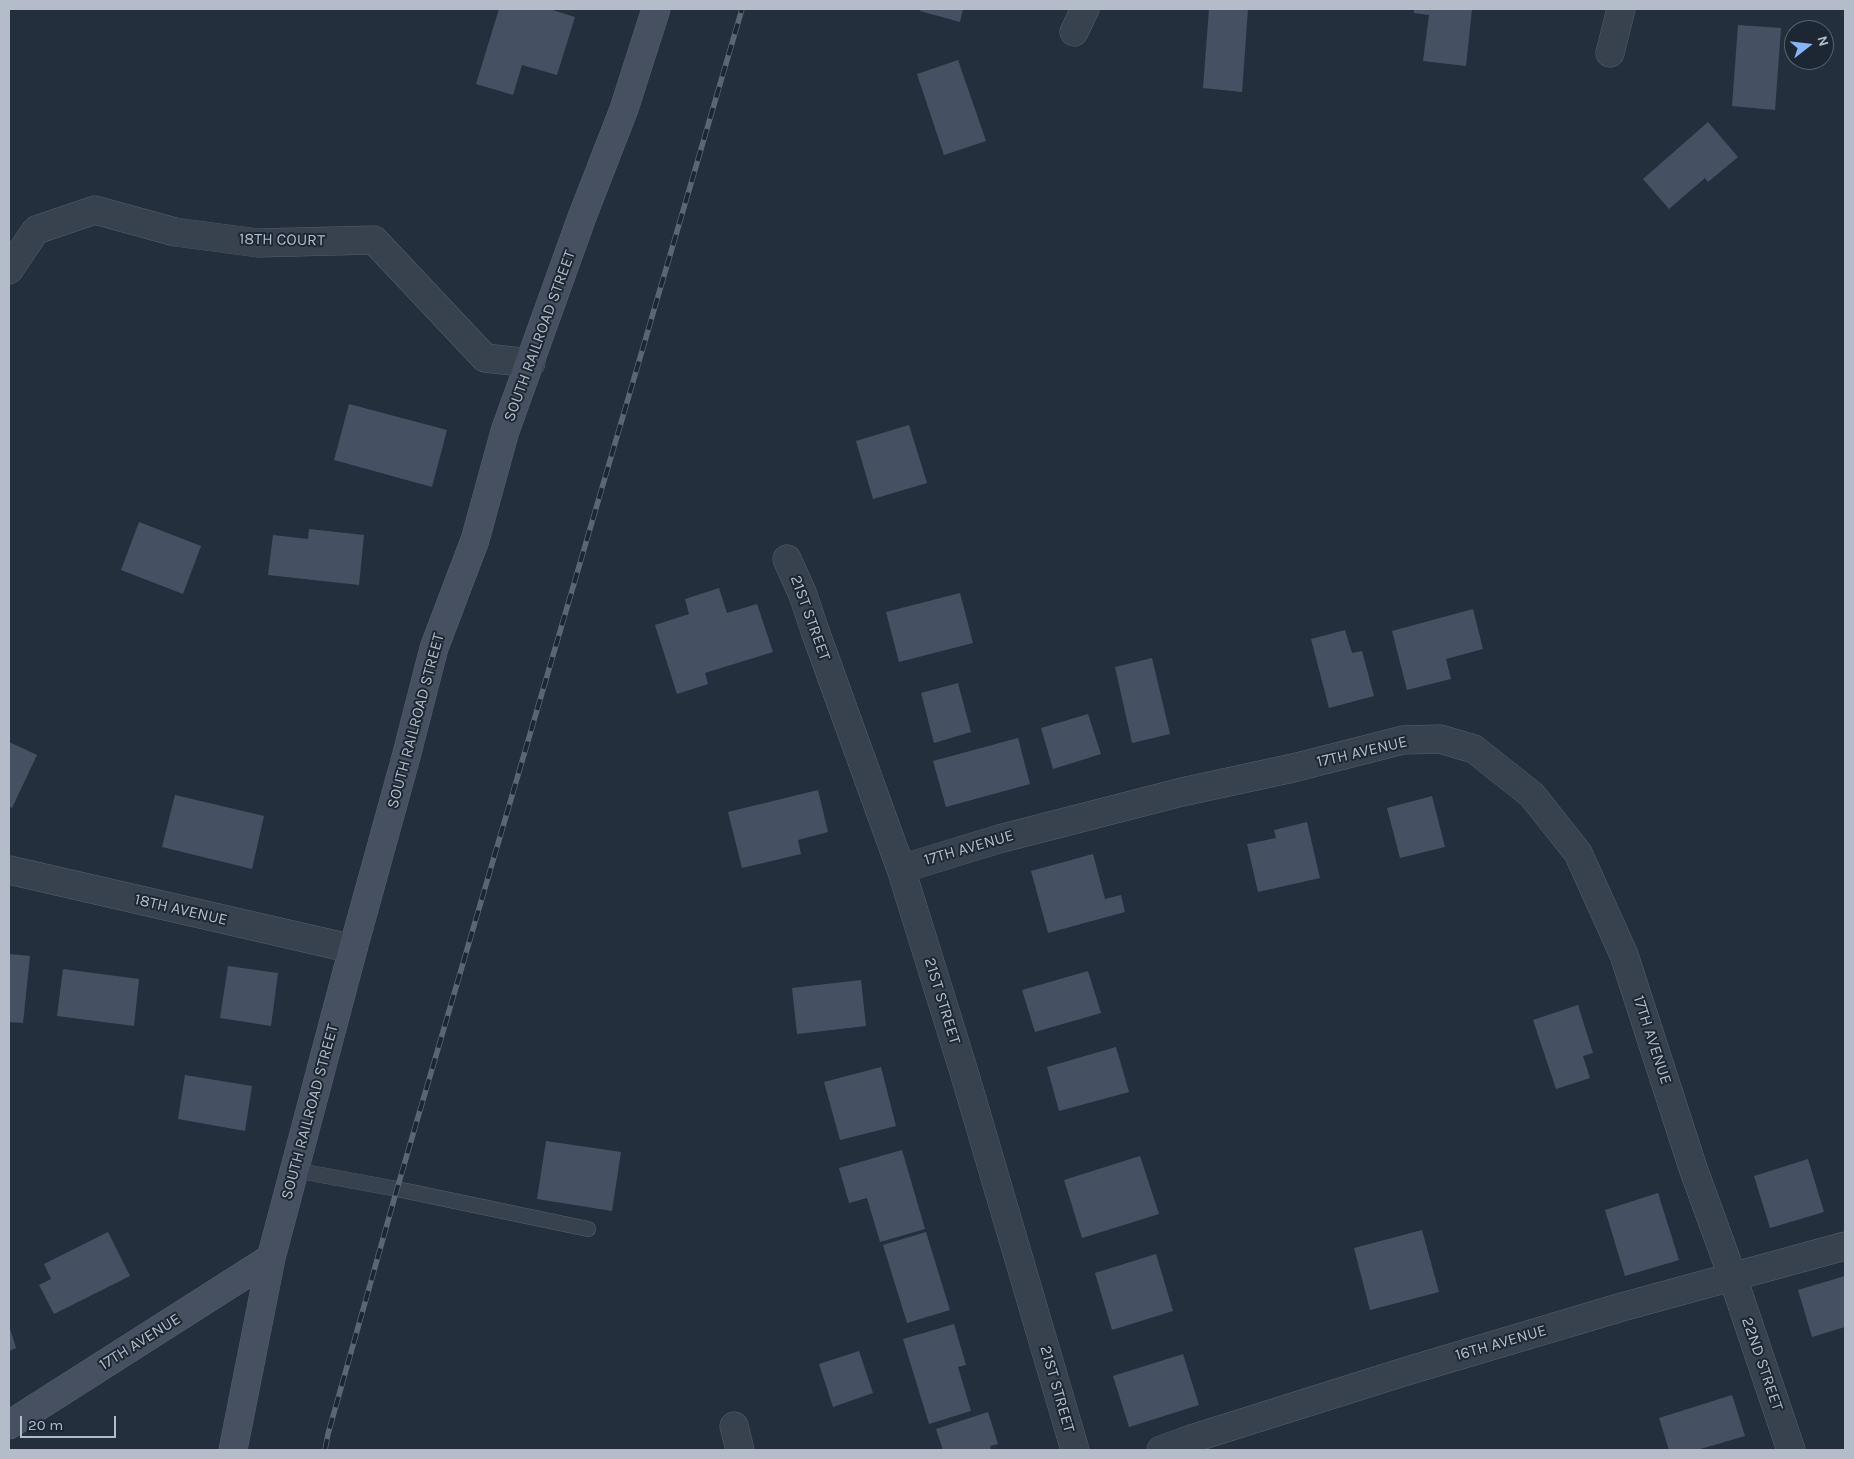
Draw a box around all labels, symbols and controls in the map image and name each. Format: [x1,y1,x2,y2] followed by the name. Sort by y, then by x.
[1784,20,1834,70] north arrow
[1813,34,1832,48] text: N
[239,230,325,250] street label: 18TH COURT
[500,248,580,424] street label: SOUTH RAILROAD STREET
[786,573,834,663] street label: 21ST STREET
[383,631,449,811] street label: SOUTH RAILROAD STREET
[1315,732,1409,772] street label: 17TH AVENUE
[922,826,1016,870] street label: 17TH AVENUE
[133,890,229,930] street label: 18TH AVENUE
[920,955,964,1047] street label: 21ST STREET
[1629,993,1675,1087] street label: 17TH AVENUE
[277,1022,343,1202] street label: SOUTH RAILROAD STREET
[96,1309,184,1375] street label: 17TH AVENUE
[1737,1315,1787,1413] street label: 22ND STREET
[1453,1321,1549,1365] street label: 16TH AVENUE
[1035,1343,1079,1435] street label: 21ST STREET
[22,1406,119,1438] scale bar
[28,1416,63,1434] text: 20 m

